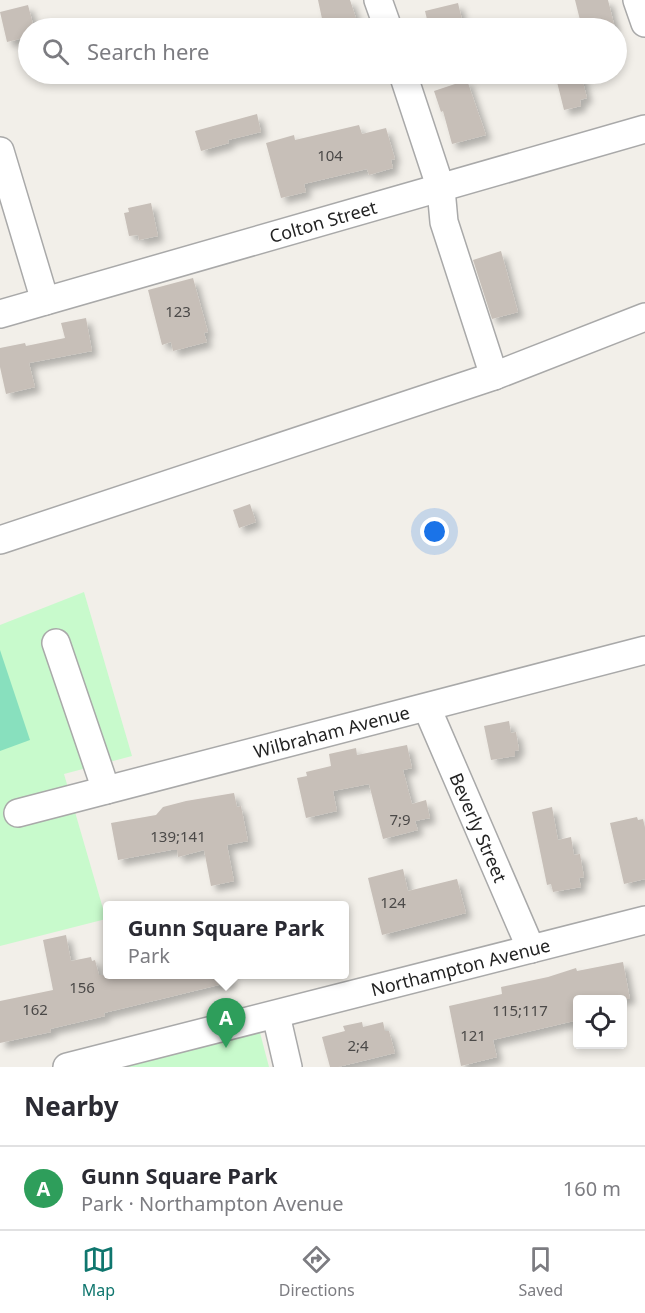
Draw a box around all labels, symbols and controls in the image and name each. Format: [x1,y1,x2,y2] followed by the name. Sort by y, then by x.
[18,18,627,84] search box
[39,35,72,68] icon: search
[87,36,209,66] text: Search here
[317,145,343,165] house number: 104
[267,194,380,248] street label: Colton Street
[165,301,191,321] house number: 123
[420,517,449,546] your location
[251,700,412,763] street label: Wilbraham Avenue
[444,769,513,886] street label: Beverly Street
[389,809,411,829] house number: 7;9
[150,826,206,846] house number: 139;141
[380,892,406,912] house number: 124
[103,901,349,979] popup
[128,912,324,942] text: Gunn Square Park
[368,933,553,1001] street label: Northampton Avenue
[128,942,170,969] text: Park
[69,977,95,997] house number: 156
[573,995,627,1049] map controls
[573,995,627,1049] button: locate
[206,998,246,1048] pin: A
[22,999,48,1019] house number: 162
[492,1000,548,1020] house number: 115;117
[460,1025,486,1045] house number: 121
[347,1035,369,1055] house number: 2;4
[24,1088,119,1124] text: Nearby
[81,1160,278,1190] text: Gunn Square Park
[37,1175,50,1202] text: A
[563,1175,621,1202] text: 160 m
[81,1190,343,1217] text: Park · Northampton Avenue
[82,1243,115,1301] tab: Map
[279,1243,355,1301] tab: Directions
[518,1243,563,1301] tab: Saved

